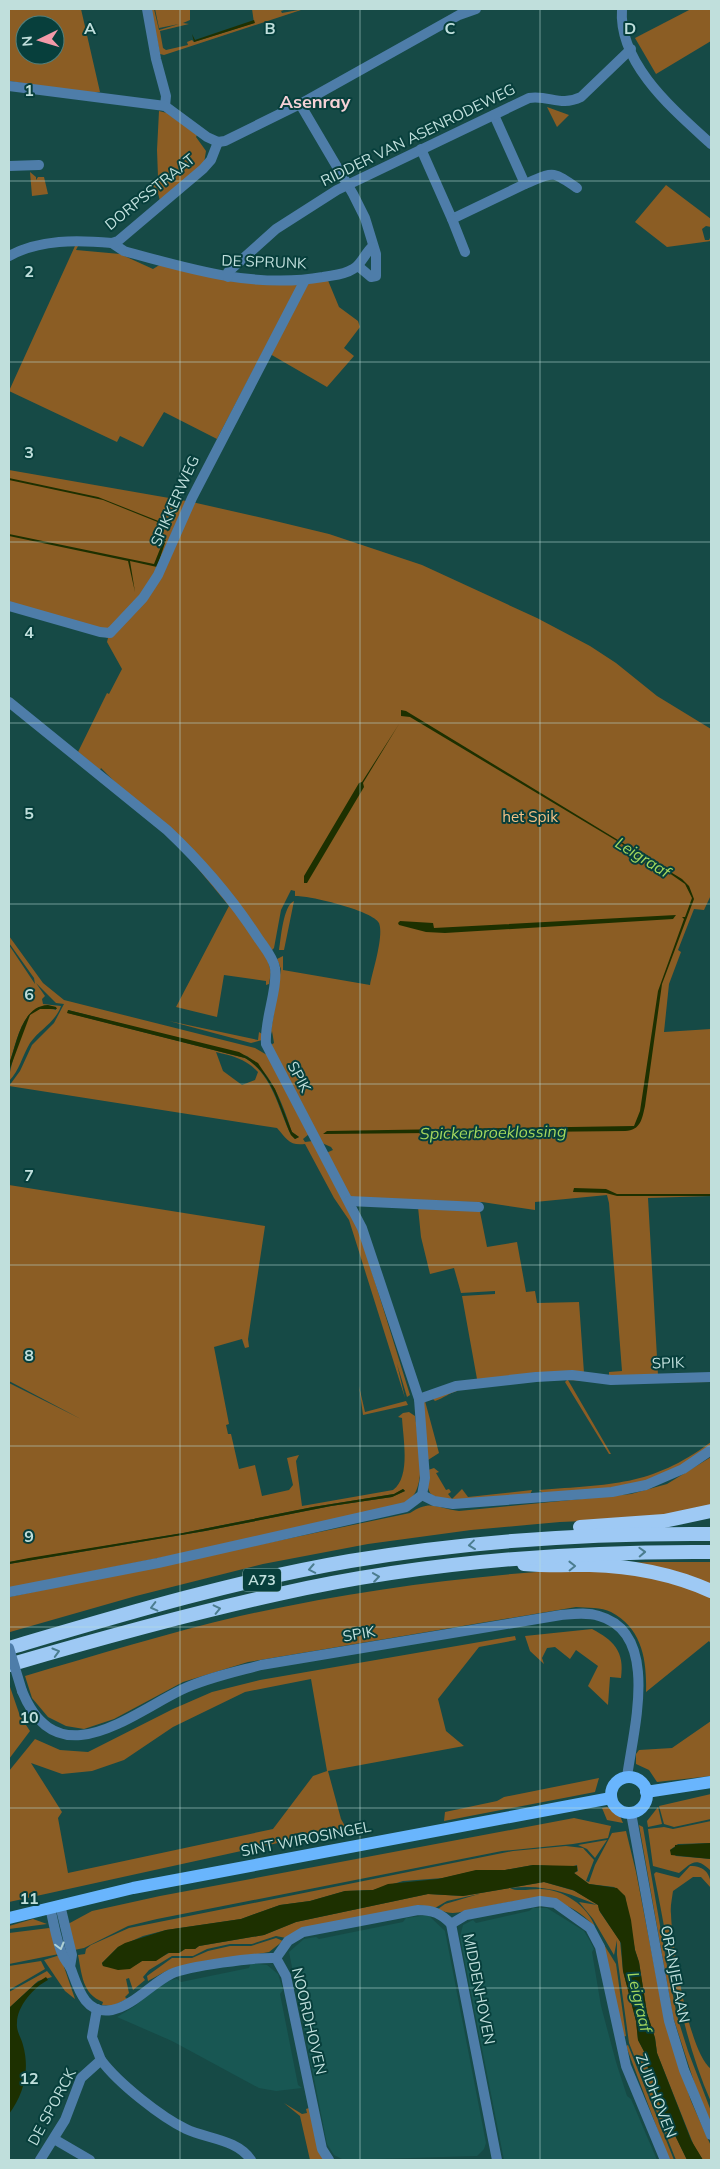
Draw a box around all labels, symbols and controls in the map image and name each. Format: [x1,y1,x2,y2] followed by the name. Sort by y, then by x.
[15,15,65,65] north arrow
[84,18,96,38] text: A
[264,18,276,38] text: B
[445,18,456,38] text: C
[624,18,636,38] text: D
[18,35,36,47] text: N
[317,79,518,190] street label: RIDDER VAN ASENRODEWEG
[24,80,34,100] text: 1
[280,90,351,113] district label: Asenray
[101,149,199,234] street label: DORPSSTRAAT
[221,251,307,272] street label: DE SPRUNK
[24,261,34,281] text: 2
[24,442,34,462] text: 3
[146,452,203,549] street label: SPIKKERWEG
[24,622,34,642] text: 4
[24,803,34,823] text: 5
[502,807,558,826] park label: het Spik
[612,832,676,883] water label: Leigraaf
[24,984,34,1004] text: 6
[283,1058,316,1096] street label: SPIK
[419,1121,567,1143] water label: Spickerbroeklossing
[24,1165,34,1185] text: 7
[24,1345,34,1365] text: 8
[651,1352,685,1373] street label: SPIK
[24,1526,34,1546] text: 9
[468,1539,476,1550] one-way arrow
[638,1547,646,1558] one-way arrow
[568,1560,576,1571] one-way arrow
[307,1563,316,1574] one-way arrow
[243,1568,281,1592] road number: A73
[372,1572,380,1582] one-way arrow
[149,1601,158,1612] one-way arrow
[212,1604,221,1615] one-way arrow
[341,1621,377,1646] street label: SPIK
[51,1647,59,1657] one-way arrow
[19,1707,39,1727] text: 10
[239,1817,373,1860] street label: SINT WIROSINGEL
[19,1888,39,1908] text: 11
[657,1924,694,2024] street label: ORANJELAAN
[459,1932,500,2046] street label: MIDDENHOVEN
[54,1942,65,1951] one-way arrow
[288,1966,331,2076] street label: NOORDHOVEN
[623,1970,657,2036] water label: Leigraaf
[632,2051,681,2140] street label: ZUIDHOVEN
[23,2065,80,2149] street label: DE SPORCK
[19,2068,39,2088] text: 12

